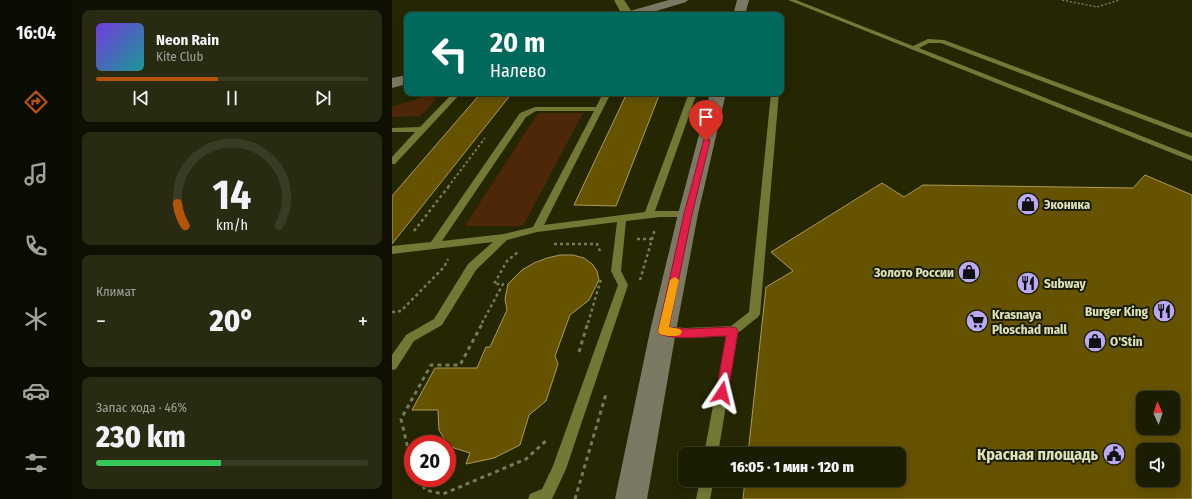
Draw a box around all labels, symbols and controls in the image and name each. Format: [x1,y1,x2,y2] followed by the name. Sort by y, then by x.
[16,22,56,44] text: 16:04
[490,26,545,59] text: 20 m
[424,28,476,80] icon: left
[156,31,219,49] text: Neon Rain
[156,49,203,64] text: Kite Club
[490,60,546,82] text: Налево
[130,87,152,109] icon: previous
[221,87,243,109] icon: pause
[312,87,334,109] icon: next
[22,88,50,116] icon: directions
[689,100,723,141] pin
[695,106,717,128] icon: arrive
[22,160,50,188] icon: music
[213,170,251,220] text: 14
[1015,191,1041,217] shop icon: Эконика
[1044,197,1091,212] place label: Эконика
[216,217,248,234] text: km/h
[22,232,50,260] icon: phone
[956,259,982,285] shop icon: Золото России
[873,265,954,280] place label: Золото России
[1015,270,1041,296] restaurant icon: Subway
[1044,276,1087,291] place label: Subway
[96,284,136,299] text: Климат
[1151,298,1177,324] restaurant icon: Burger King
[210,303,254,339] text: 20°
[1085,304,1149,319] place label: Burger King
[22,305,50,333] icon: climate
[992,307,1068,337] place label: Krasnaya Ploschad mall
[96,308,106,335] text: −
[358,308,368,335] text: +
[964,308,990,334] supermarket icon: Krasnaya Ploschad mall
[1082,328,1108,354] shop icon: O'Stin
[1110,334,1143,349] place label: O'Stin
[701,372,743,414] position arrow
[22,377,50,405] icon: car
[1136,391,1180,435] north arrow
[1136,391,1180,487] map controls
[96,400,187,415] text: Запас хода · 46%
[96,419,186,455] text: 230 km
[404,435,456,487] speed limit sign: 20
[1101,441,1127,467] public building icon: Красная площадь
[1136,443,1180,487] button: sound
[977,445,1098,464] place label: Красная площадь
[22,449,50,477] icon: filters
[730,458,854,476] text: 16:05 · 1 мин · 120 m

